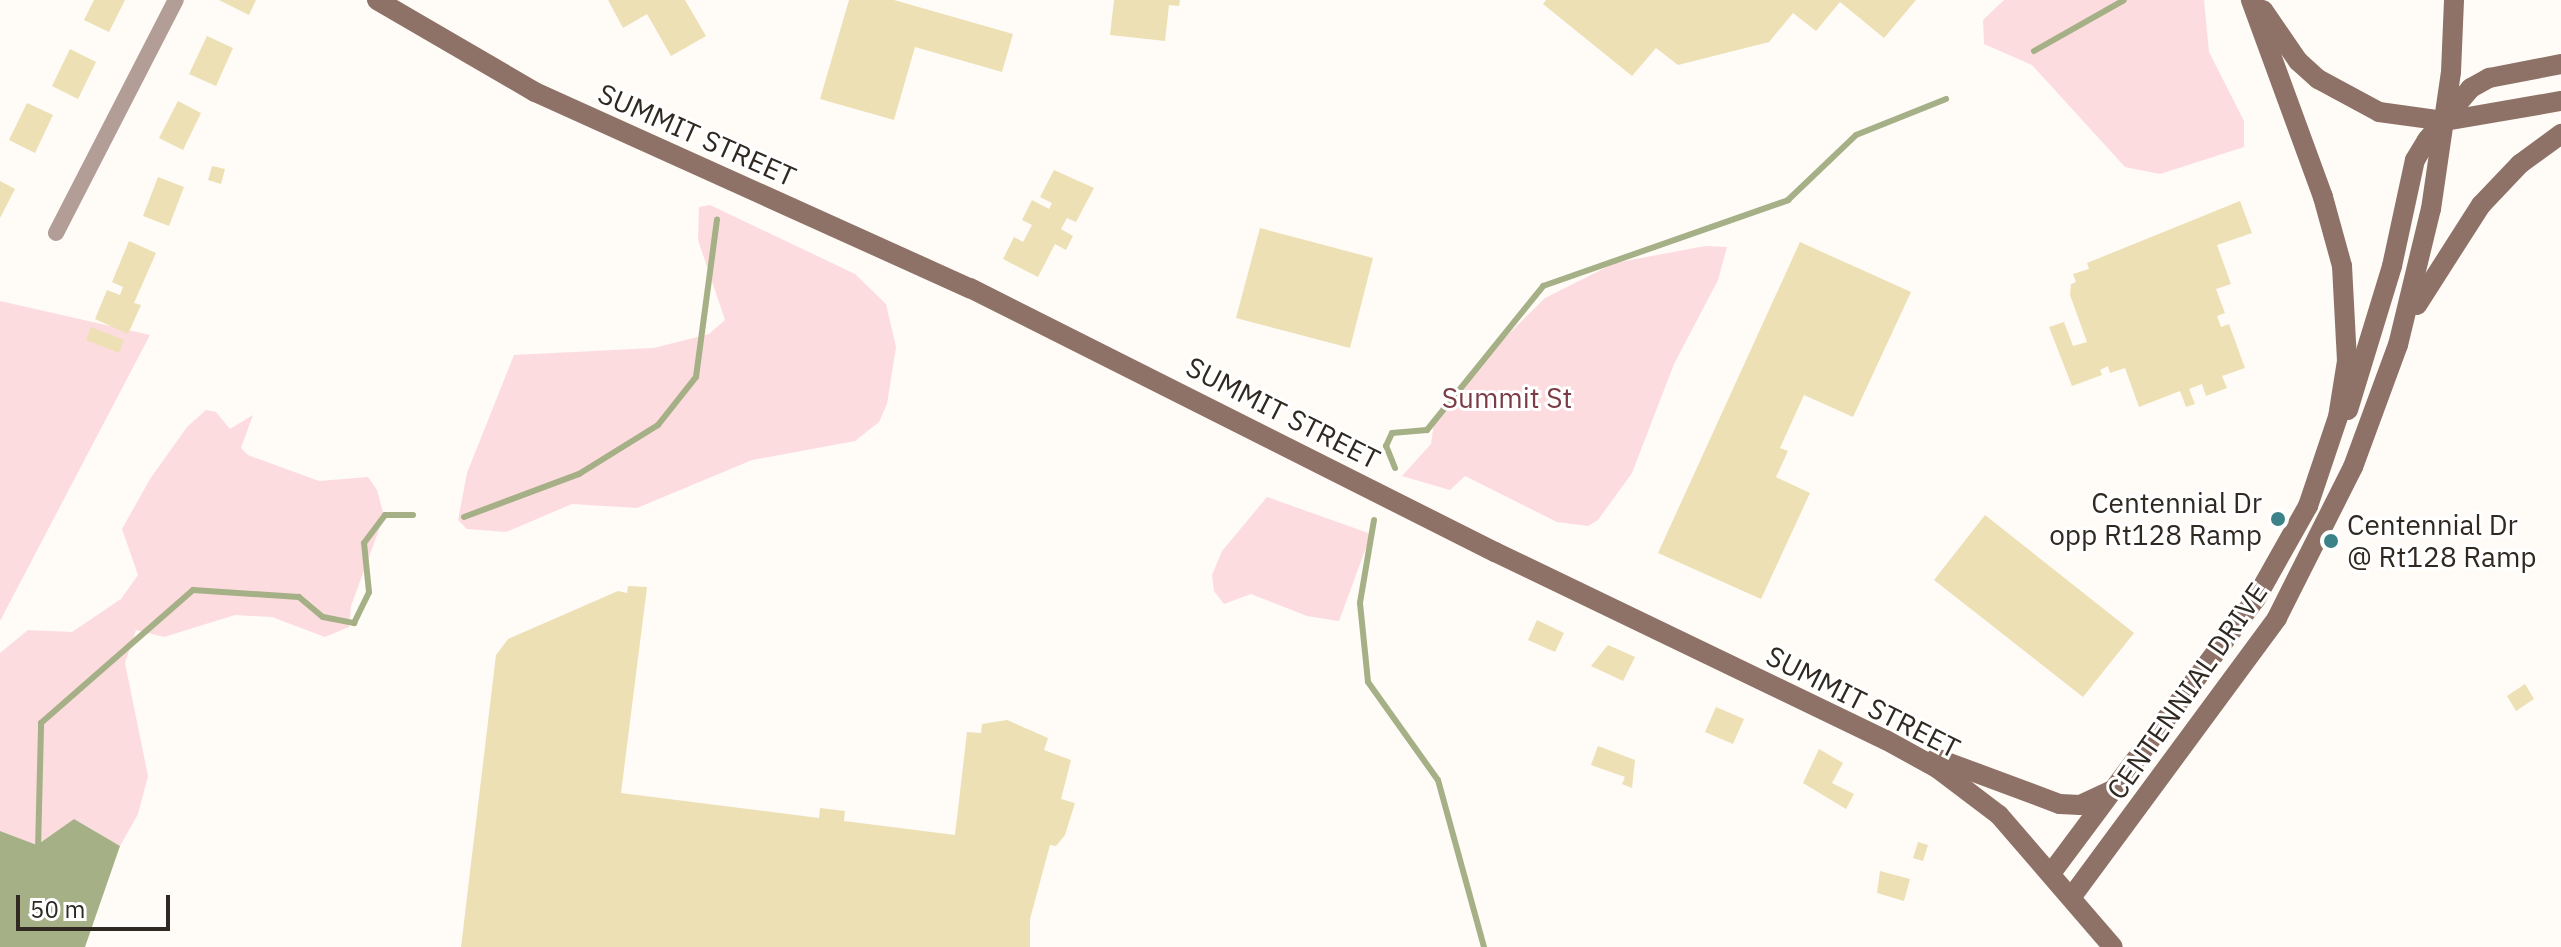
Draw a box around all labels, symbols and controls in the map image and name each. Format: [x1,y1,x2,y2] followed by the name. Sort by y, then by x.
[593,76,801,194] street label: SUMMIT STREET
[1181,350,1385,476] street label: SUMMIT STREET
[1442,381,1572,415] park label: Summit St
[2049,486,2262,552] place label: Centennial Dr opp Rt128 Ramp
[2347,508,2537,574] place label: Centennial Dr @ Rt128 Ramp
[2269,510,2287,528] marker: Centennial Dr opp Rt128 Ramp
[2322,532,2340,550] marker: Centennial Dr @ Rt128 Ramp
[2100,576,2274,806] street label: CENTENNIAL DRIVE
[1761,639,1965,765] street label: SUMMIT STREET
[20,879,174,929] scale bar
[30,893,85,925] text: 50 m

